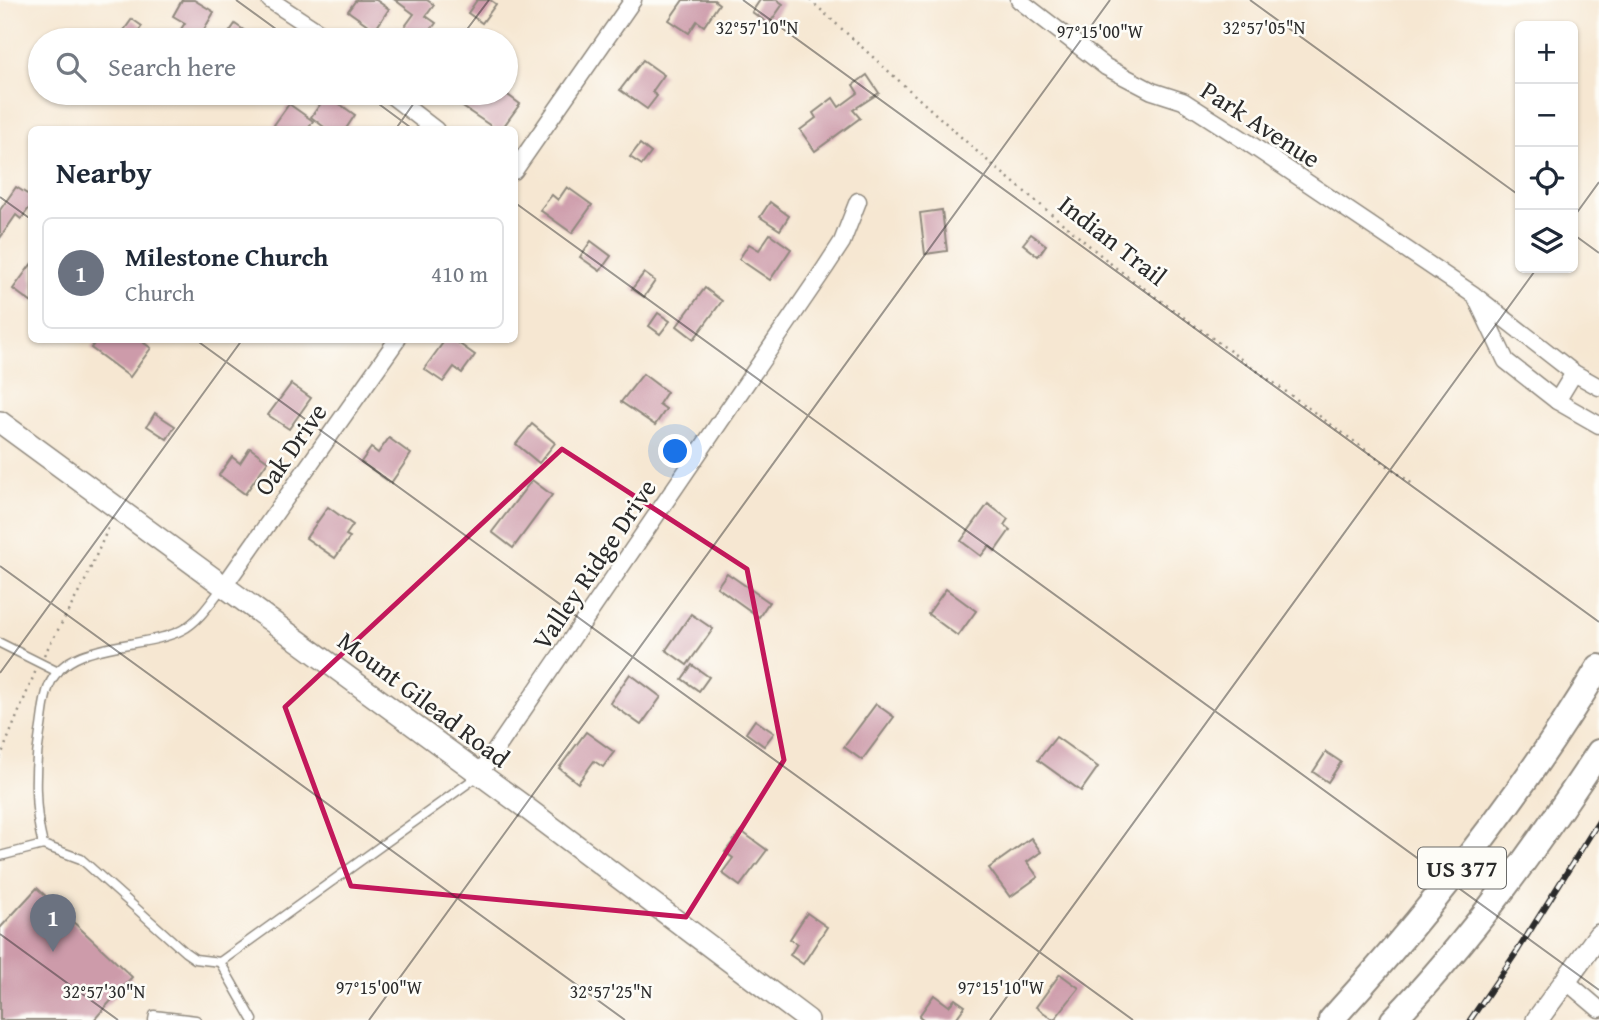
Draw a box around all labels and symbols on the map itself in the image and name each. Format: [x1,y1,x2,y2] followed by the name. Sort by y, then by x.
[716,14,799,41] text: 32°57'10"N
[1223,14,1306,41] text: 32°57'05"N
[1057,18,1144,45] text: 97°15'00"W
[1193,71,1329,177] street label: Park Avenue
[1050,185,1176,295] street label: Indian Trail
[244,395,336,503] street label: Oak Drive
[658,434,692,468] your location
[522,471,666,657] street label: Valley Ridge Drive
[330,621,518,777] street label: Mount Gilead Road
[1418,848,1506,888] road number: US 377
[30,894,76,952] pin: 1
[336,974,423,1001] text: 97°15'00"W
[958,974,1045,1001] text: 97°15'10"W
[63,978,146,1005] text: 32°57'30"N
[570,978,653,1005] text: 32°57'25"N

